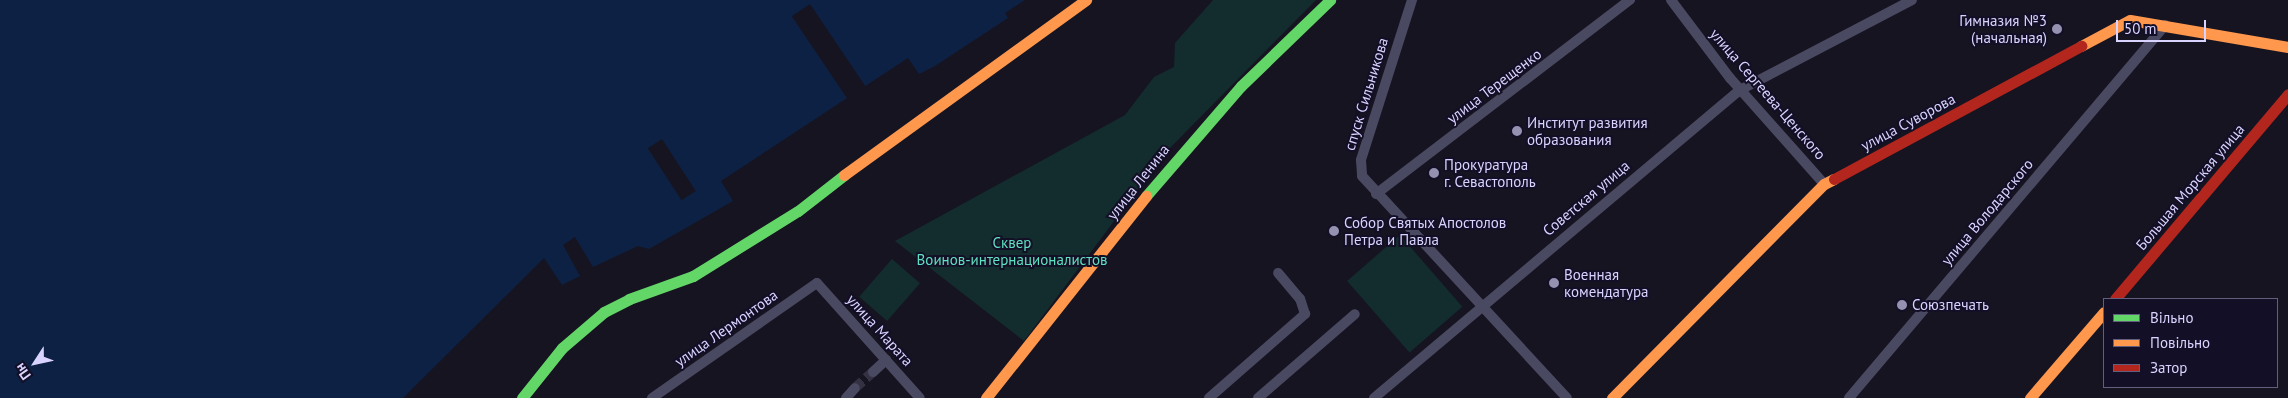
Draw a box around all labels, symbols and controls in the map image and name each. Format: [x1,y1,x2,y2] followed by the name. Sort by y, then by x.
[2118,10,2208,42] scale bar
[1959,11,2047,46] place label: Гимназия №3 (начальная)
[2124,19,2157,38] text: 50 m
[2051,23,2063,35] marker: Гимназия №3 (начальная)
[1706,25,1830,163] street label: улица Сергеева-Ценского
[1340,35,1392,153] street label: спуск Сильникова
[1443,45,1545,127] street label: улица Терещенко
[1858,90,1958,154] street label: улица Суворова
[1527,113,1648,148] place label: Институт развития образования
[2132,120,2248,254] street label: Большая Морская улица
[1511,125,1523,137] marker: Институт развития образования
[1103,141,1173,223] street label: улица Ленина
[1444,155,1537,190] place label: Прокуратура г. Севастополь
[1937,155,2037,269] street label: улица Володарского
[1539,157,1633,239] street label: Советская улица
[1428,167,1440,179] marker: Прокуратура г. Севастополь
[1344,213,1507,248] place label: Собор Святых Апостолов Петра и Павла
[1328,225,1340,237] marker: Собор Святых Апостолов Петра и Павла
[917,233,1107,268] park label: Сквер Воинов-интернационалистов
[1564,265,1649,300] place label: Военная комендатура
[1548,277,1560,289] marker: Военная комендатура
[671,286,781,370] street label: улица Лермонтова
[843,290,917,370] street label: улица Марата
[1912,296,1989,314] place label: Союзпечать
[2103,298,2278,388] legend
[1896,299,1908,311] marker: Союзпечать
[2150,308,2193,327] text: Вільно
[2150,333,2210,352] text: Повільно
[10,338,60,388] north arrow
[2150,358,2187,377] text: Затор
[11,360,35,384] text: Пн

